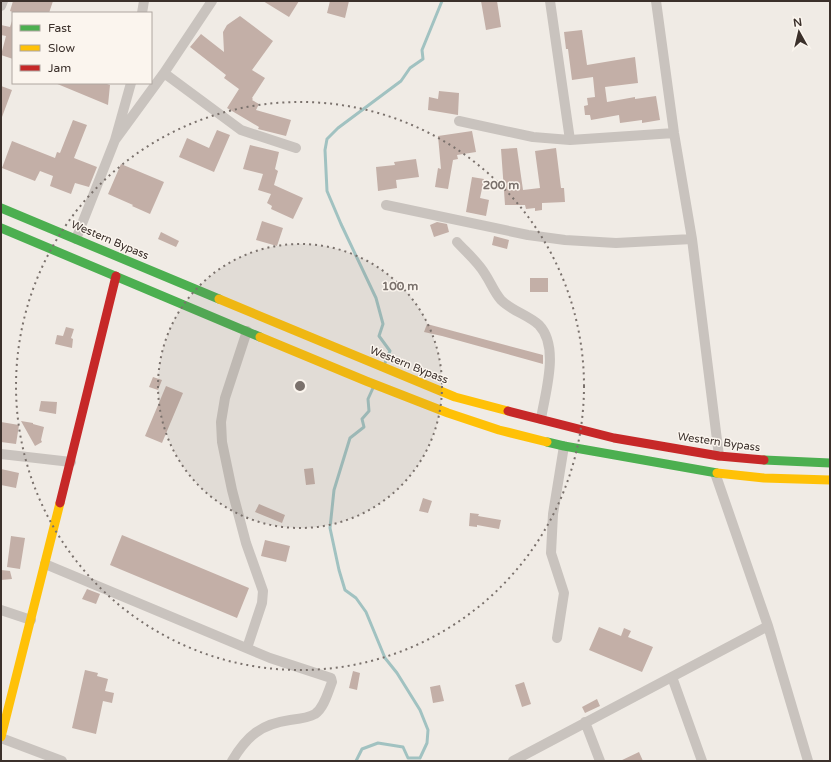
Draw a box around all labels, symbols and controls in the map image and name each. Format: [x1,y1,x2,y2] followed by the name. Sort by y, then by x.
[12,12,152,84] legend
[779,12,819,52] north arrow
[792,16,803,30] text: N
[48,21,72,35] text: Fast
[48,41,75,55] text: Slow
[48,61,71,75] text: Jam
[483,178,519,192] text: 200 m
[69,218,151,262] street label: Western Bypass
[382,279,418,293] text: 100 m
[368,343,450,387] street label: Western Bypass
[293,379,307,393] centre of rings
[677,430,761,454] street label: Western Bypass

